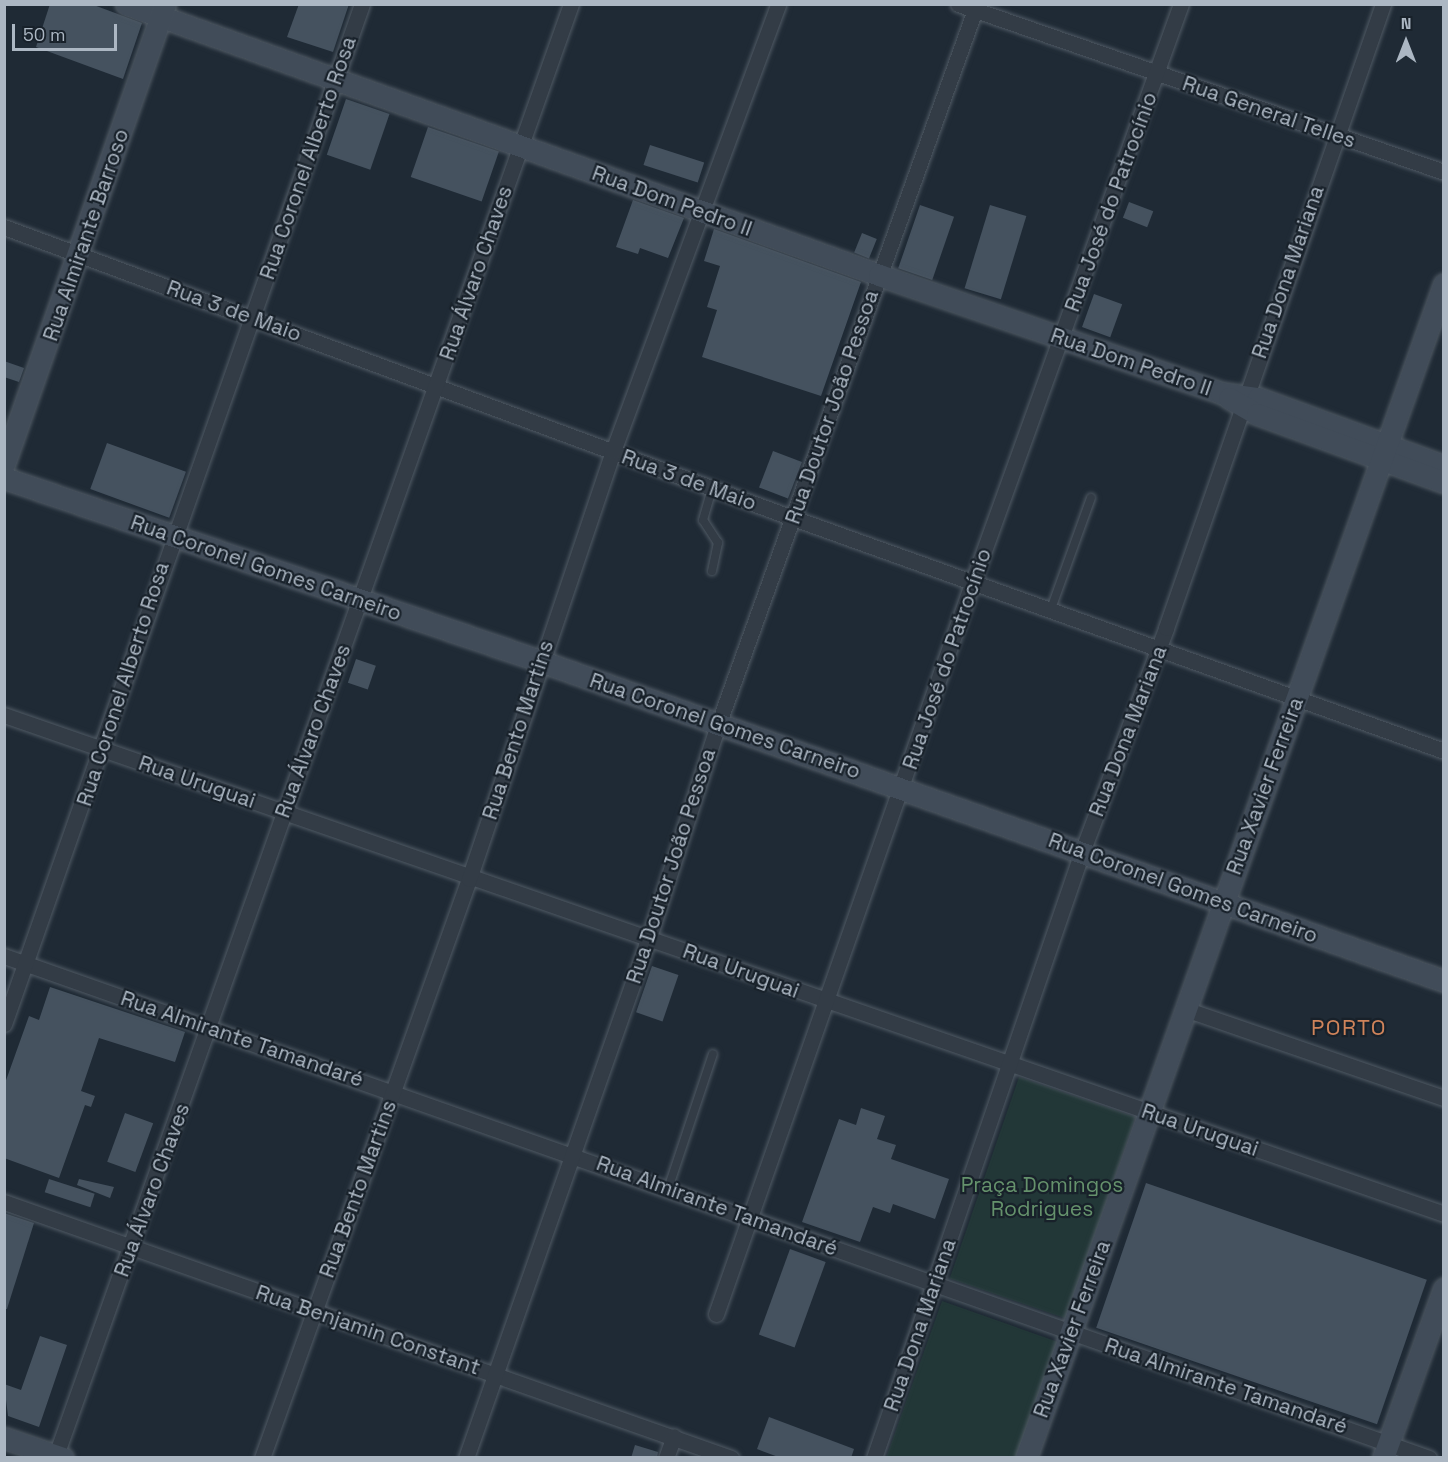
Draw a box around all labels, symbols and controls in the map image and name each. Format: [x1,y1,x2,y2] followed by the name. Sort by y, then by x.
[15,12,120,50] scale bar
[1376,12,1436,72] north arrow
[1401,13,1411,34] text: N
[23,23,65,46] text: 50 m
[254,33,362,283] street label: Rua Coronel Alberto Rosa
[1179,70,1359,154] street label: Rua General Telles
[1059,89,1163,315] street label: Rua José do Patrocínio
[38,126,134,344] street label: Rua Almirante Barroso
[589,160,755,242] street label: Rua Dom Pedro II
[434,182,518,364] street label: Rua Álvaro Chaves
[1247,182,1329,362] street label: Rua Dona Mariana
[163,275,305,347] street label: Rua 3 de Maio
[780,287,884,527] street label: Rua Doutor João Pessoa
[1047,323,1215,401] street label: Rua Dom Pedro II
[618,444,760,516] street label: Rua 3 de Maio
[127,510,405,626] street label: Rua Coronel Gomes Carneiro
[897,545,997,773] street label: Rua José do Patrocínio
[72,559,174,809] street label: Rua Coronel Alberto Rosa
[477,637,559,823] street label: Rua Bento Martins
[270,641,356,821] street label: Rua Álvaro Chaves
[1084,642,1172,820] street label: Rua Dona Mariana
[586,668,864,784] street label: Rua Coronel Gomes Carneiro
[1221,694,1309,878] street label: Rua Xavier Ferreira
[621,745,721,987] street label: Rua Doutor João Pessoa
[135,750,259,814] street label: Rua Uruguai
[1045,827,1321,949] street label: Rua Coronel Gomes Carneiro
[679,938,803,1004] street label: Rua Uruguai
[117,985,367,1093] street label: Rua Almirante Tamandaré
[1311,1015,1387,1041] district label: PORTO
[314,1097,402,1281] street label: Rua Bento Martins
[1138,1098,1262,1162] street label: Rua Uruguai
[109,1100,195,1280] street label: Rua Álvaro Chaves
[593,1150,841,1262] street label: Rua Almirante Tamandaré
[961,1172,1123,1222] park label: Praça Domingos Rodrigues
[879,1235,961,1415] street label: Rua Dona Mariana
[1028,1237,1116,1421] street label: Rua Xavier Ferreira
[253,1280,483,1380] street label: Rua Benjamin Constant
[1101,1332,1351,1440] street label: Rua Almirante Tamandaré

